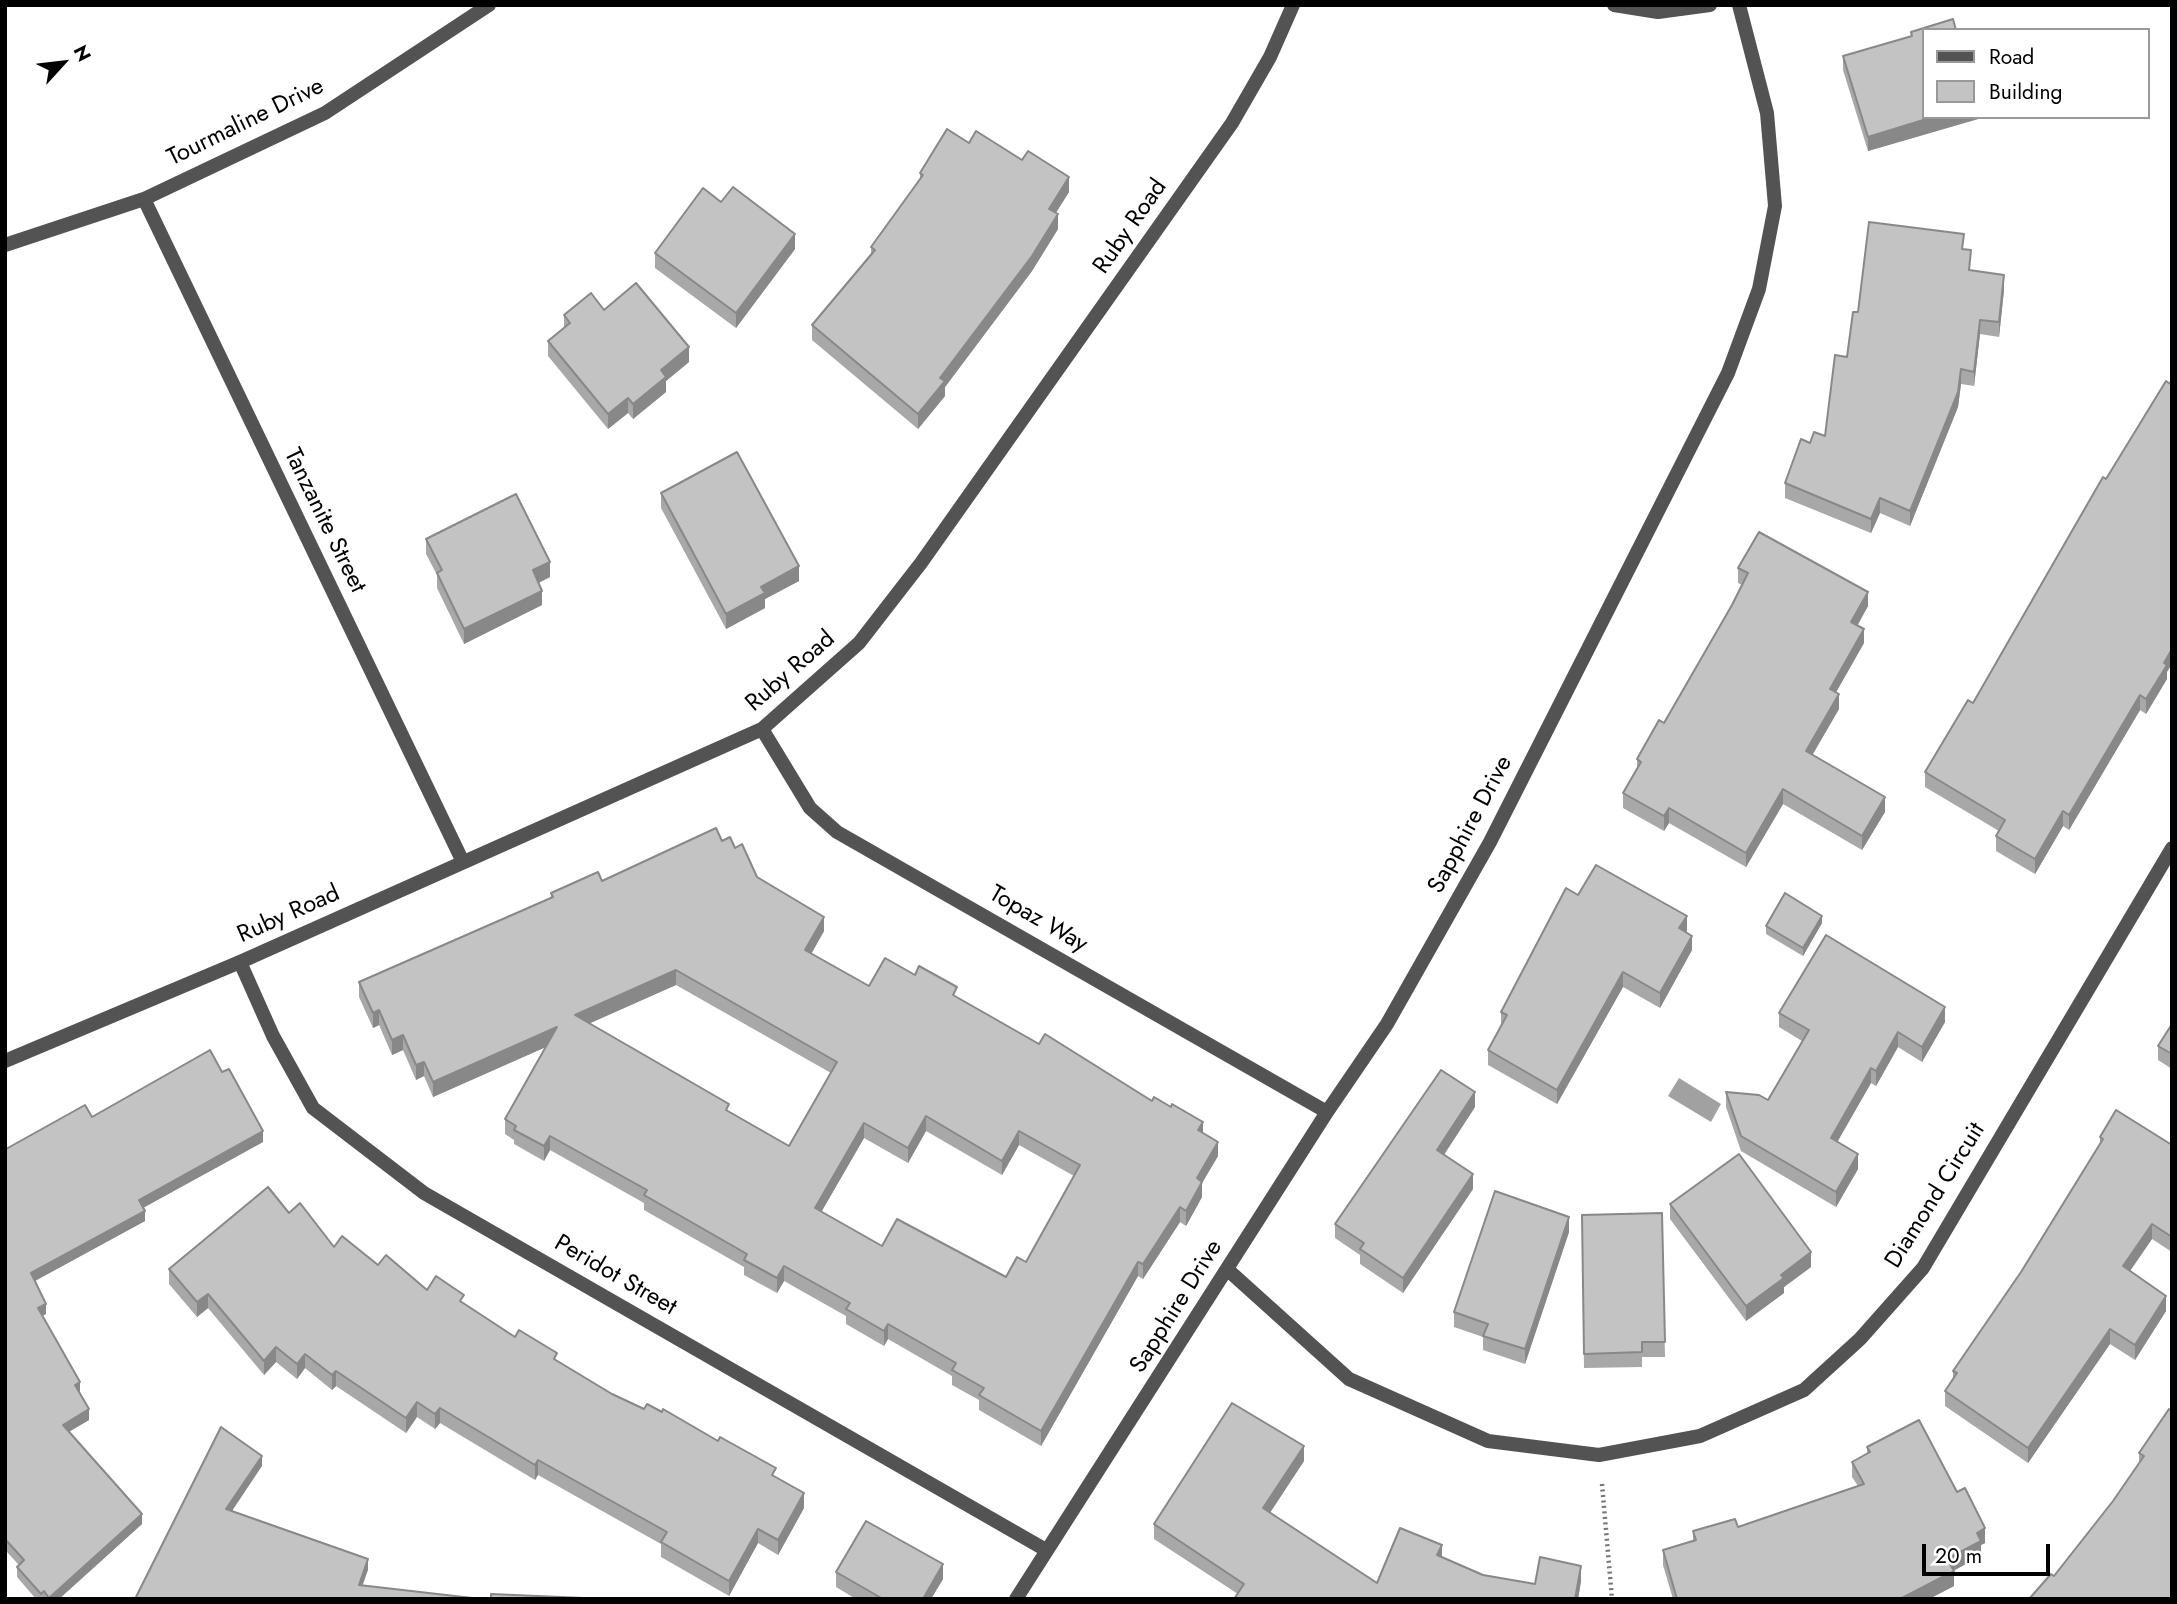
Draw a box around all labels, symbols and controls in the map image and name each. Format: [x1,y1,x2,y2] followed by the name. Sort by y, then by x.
[28,28,98,98] north arrow
[1922,28,2149,119] legend
[67,40,98,66] text: N
[1989,42,2034,72] text: Road
[163,73,329,173] street label: Tourmaline Drive
[1989,77,2062,107] text: Building
[1088,174,1174,280] street label: Ruby Road
[277,444,371,598] street label: Tanzanite Street
[740,625,842,719] street label: Ruby Road
[1423,751,1519,899] street label: Sapphire Drive
[233,880,345,950] street label: Ruby Road
[984,880,1092,960] street label: Topaz Way
[1880,1118,1992,1274] street label: Diamond Circuit
[549,1229,681,1323] street label: Peridot Street
[1125,1235,1229,1379] street label: Sapphire Drive
[1925,1530,2053,1574] scale bar
[1935,1541,1982,1571] text: 20 m

